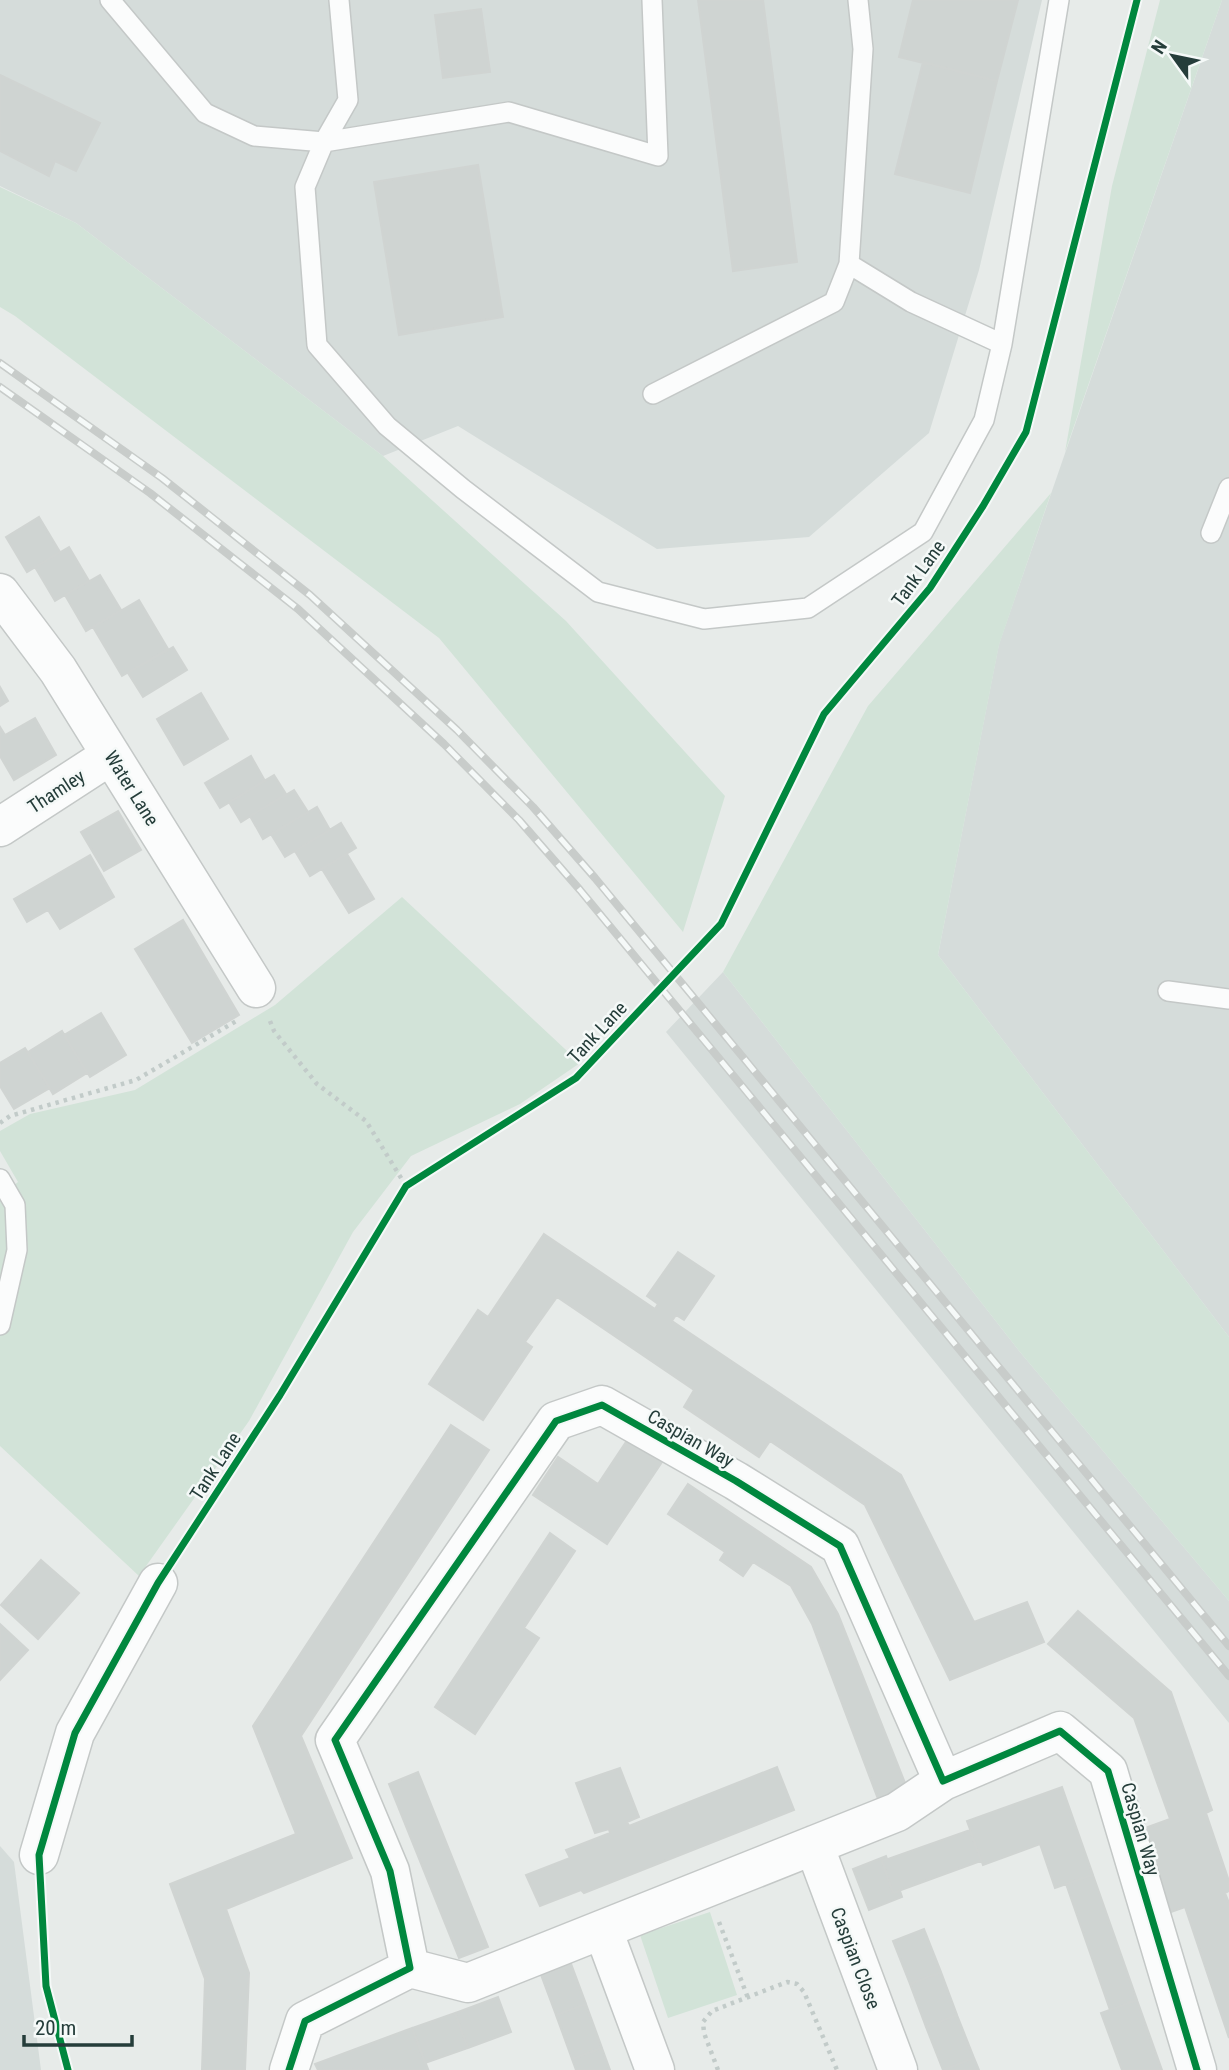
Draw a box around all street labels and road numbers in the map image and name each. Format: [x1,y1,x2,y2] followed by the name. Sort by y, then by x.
[887,536,950,611] street label: Tank Lane
[100,746,164,830] street label: Water Lane
[23,764,89,818] street label: Thamley
[563,997,632,1068] street label: Tank Lane
[643,1404,738,1472] street label: Caspian Way
[185,1428,246,1505] street label: Tank Lane
[1116,1780,1165,1879] street label: Caspian Way
[826,1904,886,2012] street label: Caspian Close

